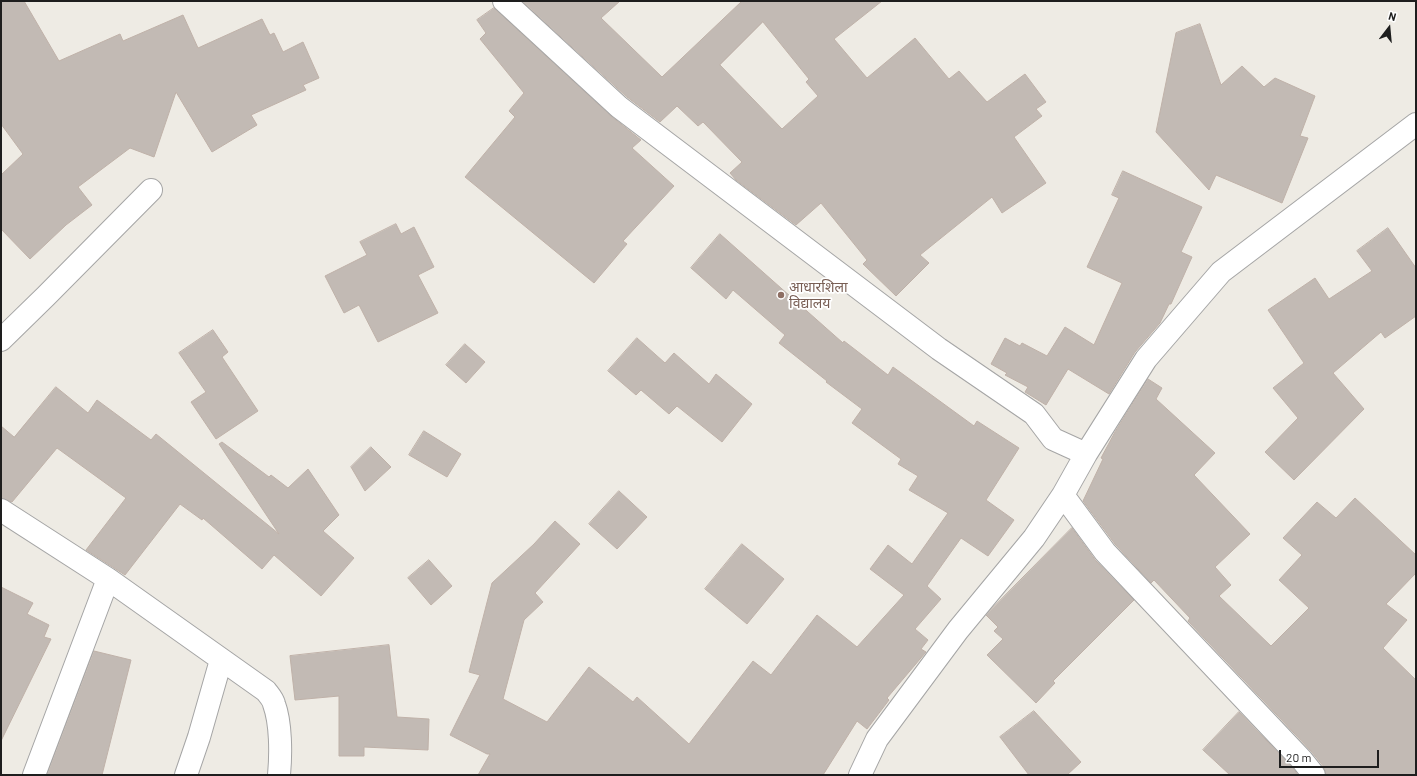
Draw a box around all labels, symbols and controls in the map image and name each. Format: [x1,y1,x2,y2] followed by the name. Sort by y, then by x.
[1369,8,1409,48] north arrow
[1387,9,1398,23] text: N
[789,279,848,312] place label: आधारशिला विद्यालय
[776,290,786,300] marker: आधारशिला विद्यालय
[1281,742,1381,768] scale bar
[1286,750,1312,764] text: 20 m

